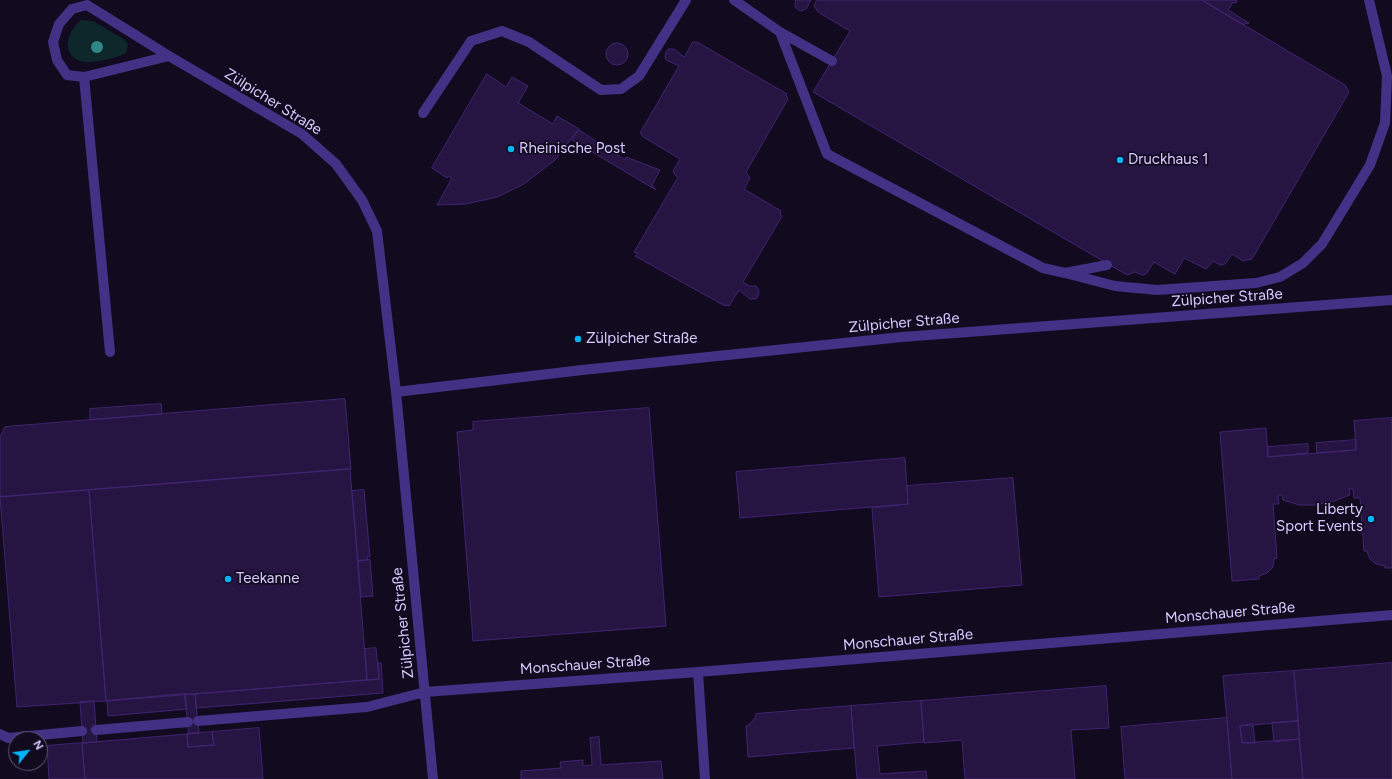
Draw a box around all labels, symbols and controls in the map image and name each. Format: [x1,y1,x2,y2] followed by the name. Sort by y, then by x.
[221,65,325,139] street label: Zülpicher Straße
[519,140,626,158] place label: Rheinische Post
[506,144,516,154] marker: Rheinische Post
[1128,151,1208,169] place label: Druckhaus 1
[1115,155,1125,165] marker: Druckhaus 1
[1171,285,1283,311] street label: Zülpicher Straße
[848,309,960,337] street label: Zülpicher Straße
[586,330,697,348] place label: Zülpicher Straße
[573,334,583,344] marker: Zülpicher Straße
[1276,501,1363,536] place label: Liberty Sport Events
[1366,514,1376,524] marker: Liberty Sport Events
[388,567,418,679] street label: Zülpicher Straße
[236,570,299,588] place label: Teekanne
[223,574,233,584] marker: Teekanne
[1164,598,1296,628] street label: Monschauer Straße
[842,625,974,655] street label: Monschauer Straße
[519,651,651,679] street label: Monschauer Straße
[8,731,48,771] north arrow
[30,738,46,752] text: N

